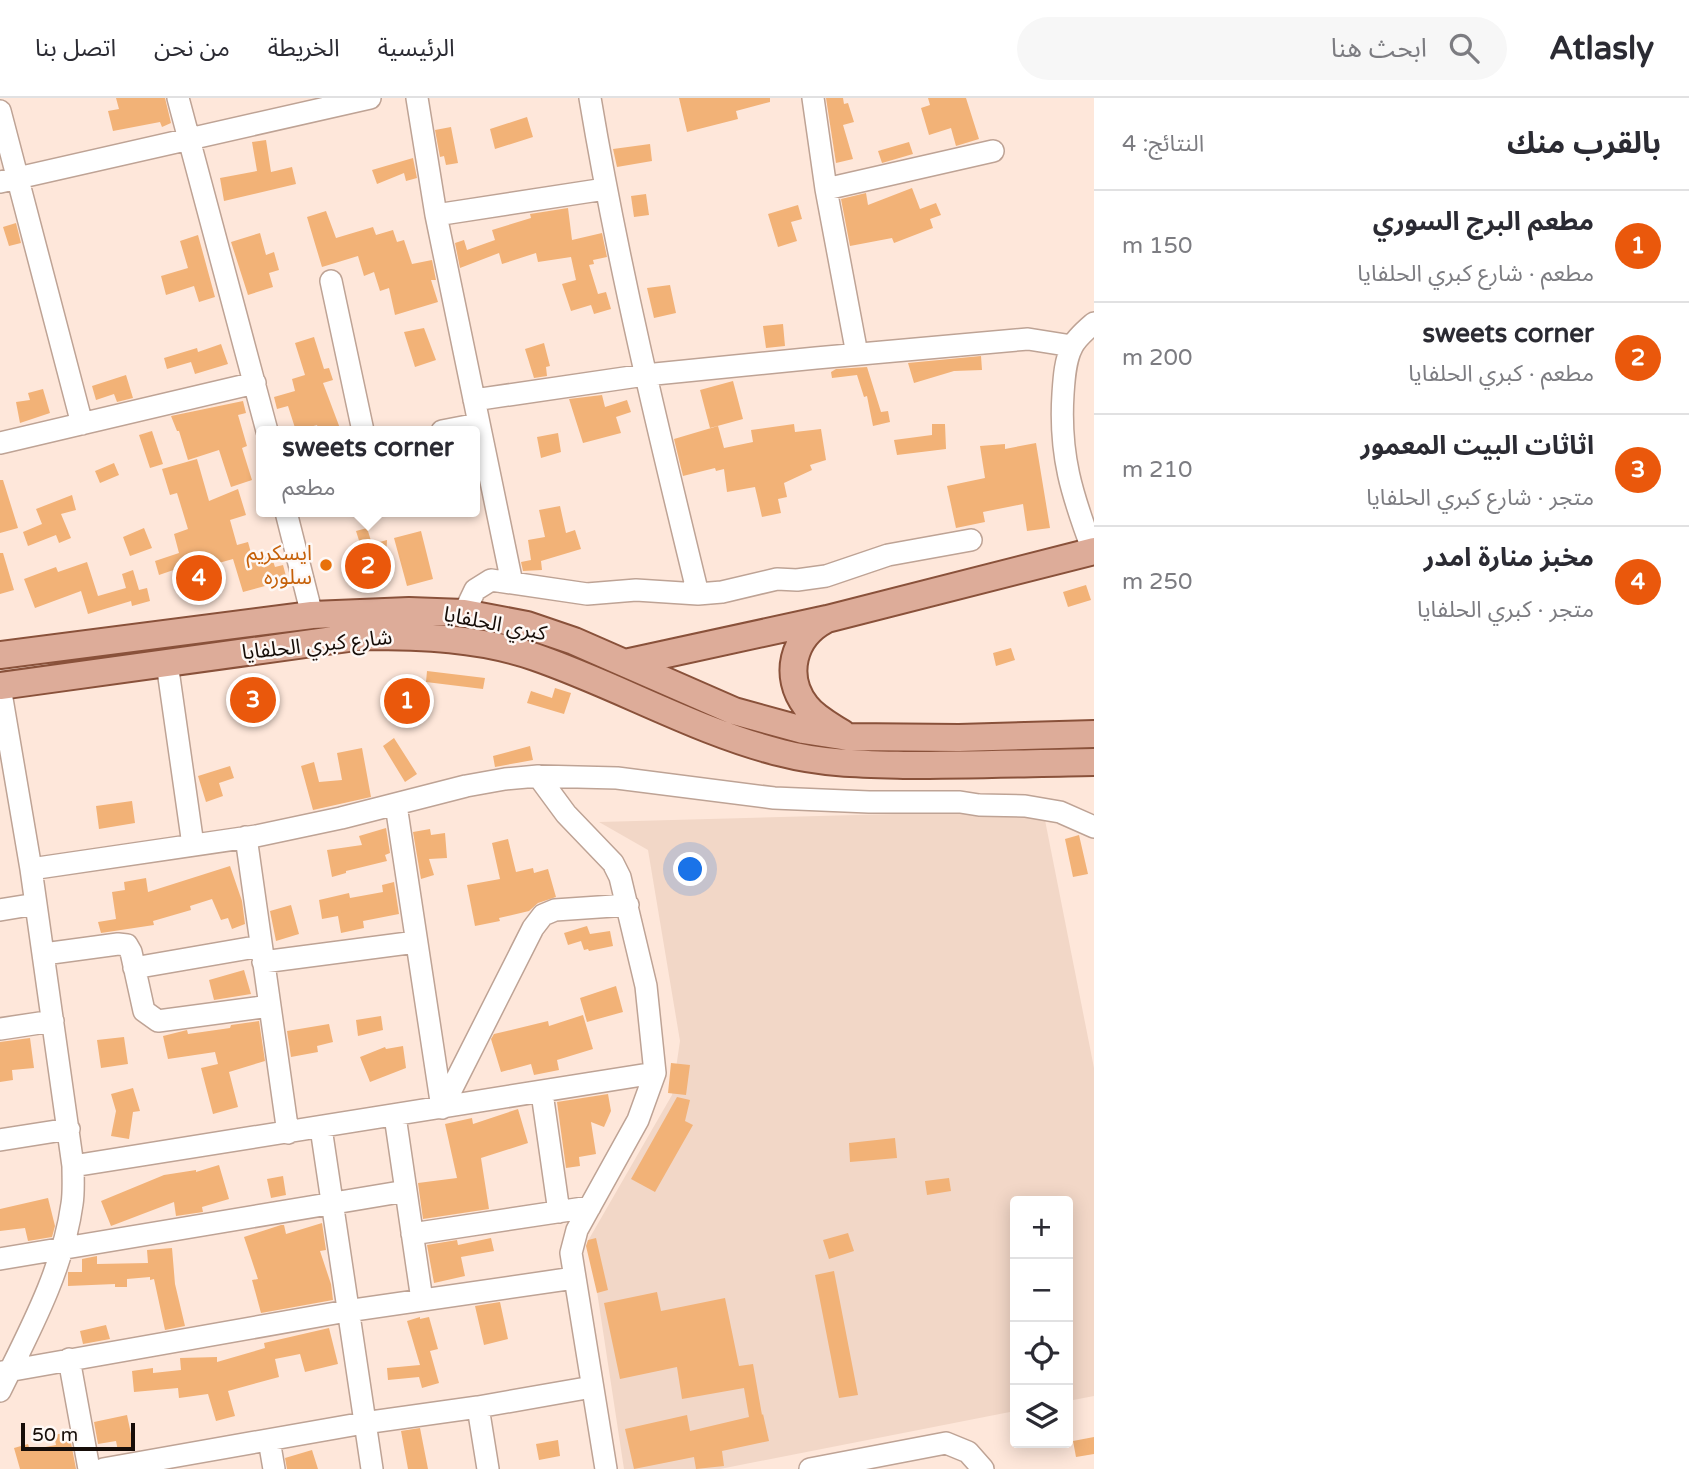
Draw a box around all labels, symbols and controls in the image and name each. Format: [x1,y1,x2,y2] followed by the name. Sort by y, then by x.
[1017,17,1507,80] search box
[1445,29,1483,67] icon: search
[1549,29,1654,68] text: Atlasly
[1331,33,1427,64] text: ابحث هنا
[35,34,116,63] text: اتصل بنا
[154,34,230,63] text: من نحن
[268,34,340,63] text: الخريطة
[378,34,455,63] text: الرئيسية
[1507,125,1661,162] text: بالقرب منك
[1122,130,1204,158] text: النتائج: 4
[1373,206,1594,237] text: مطعم البرج السوري
[1122,232,1192,260] text: 150 m
[1631,232,1645,260] text: 1
[1357,260,1594,288] text: مطعم · شارع كبري الحلفايا
[1423,318,1594,349] text: sweets corner
[1122,344,1192,372] text: 200 m
[1631,344,1645,372] text: 2
[1408,360,1594,388] text: مطعم · كبري الحلفايا
[256,426,480,517] popup
[1361,430,1594,461] text: اثاثات البيت المعمور
[282,432,454,463] text: sweets corner
[1122,456,1192,484] text: 210 m
[1631,456,1645,484] text: 3
[282,474,336,502] text: مطعم
[1366,484,1594,512] text: متجر · شارع كبري الحلفايا
[345,540,391,592] pin: 2
[246,541,312,590] place label: ايسكريم سلوره
[1424,542,1594,573] text: مخبز منارة امدر
[176,552,222,604] pin: 4
[318,557,334,573] marker: ايسكريم سلوره
[1122,568,1192,596] text: 250 m
[1631,568,1645,596] text: 4
[1417,596,1594,624] text: متجر · كبري الحلفايا
[441,602,549,649] street label: كبري الحلفايا
[241,625,394,668] street label: شارع كبري الحلفايا
[230,674,276,726] pin: 3
[384,675,430,727] pin: 1
[673,852,707,886] your location
[1010,1196,1073,1448] map controls
[1010,1196,1073,1259] button: +
[1010,1259,1073,1322] button: −
[1010,1322,1073,1385] button: locate
[1010,1385,1073,1448] button: layers
[21,1420,135,1452] scale bar
[32,1424,78,1446] text: 50 m

